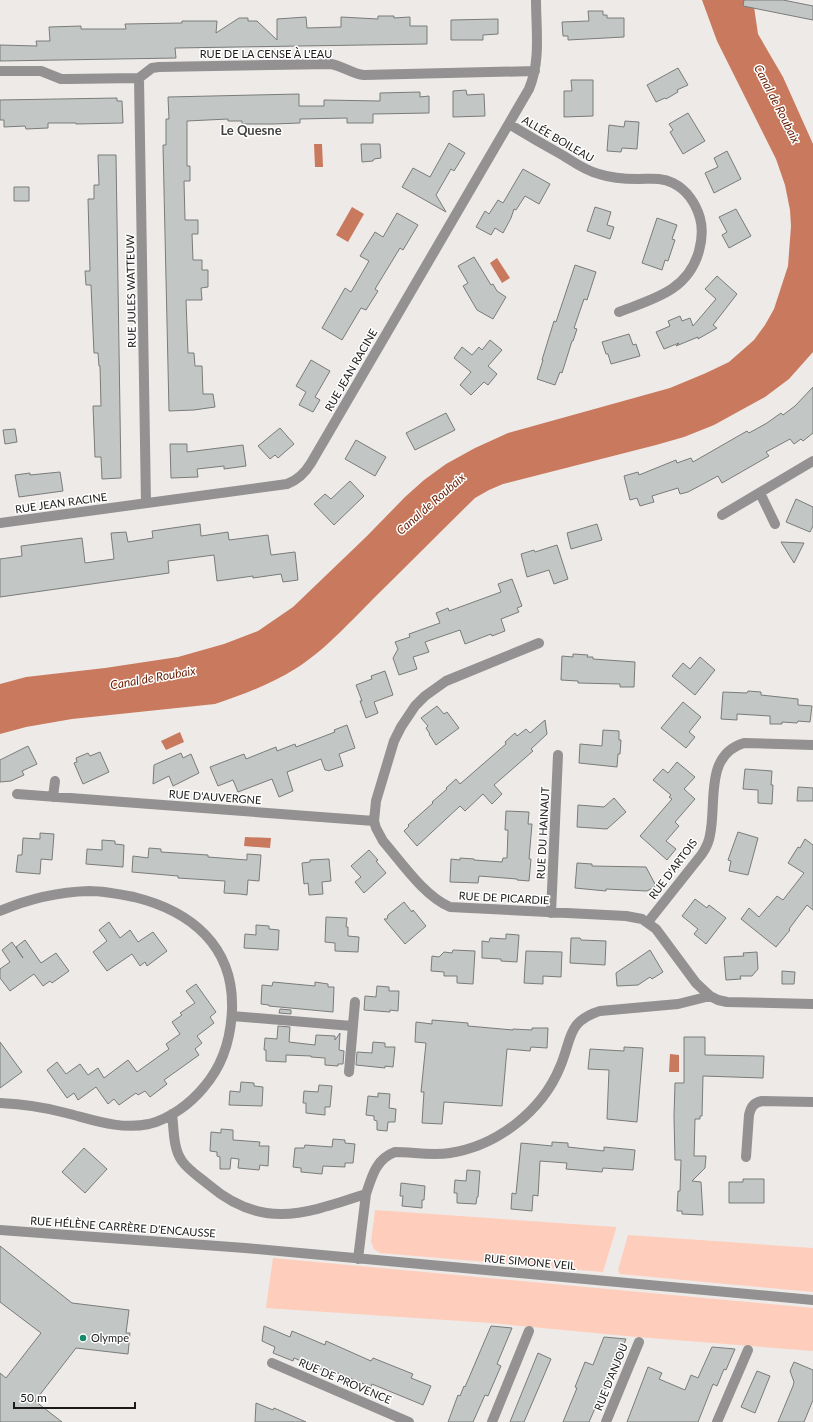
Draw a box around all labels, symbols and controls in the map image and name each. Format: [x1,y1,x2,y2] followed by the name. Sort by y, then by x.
[200,47,332,60] street label: RUE DE LA CENSE À L'EAU
[751,62,804,146] water label: Canal de Roubaix
[520,113,596,164] street label: ALLÉE BOILEAU
[220,122,282,138] district label: Le Quesne
[123,234,138,348] street label: RUE JULES WATTEUW
[322,326,379,413] street label: RUE JEAN RACINE
[393,469,469,538] water label: Canal de Roubaix
[14,490,108,515] street label: RUE JEAN RACINE
[109,663,197,692] water label: Canal de Roubaix
[534,786,551,880] street label: RUE DU HAINAUT
[168,787,262,806] street label: RUE D'AUVERGNE
[646,836,700,901] street label: RUE D'ARTOIS
[458,889,550,906] street label: RUE DE PICARDIE
[30,1214,216,1239] street label: RUE HÉLÈNE CARRÈRE D’ENCAUSSE
[484,1251,577,1272] street label: RUE SIMONE VEIL
[91,1331,129,1344] place label: Olympe
[78,1333,88,1343] marker: Olympe
[591,1341,630,1412] street label: RUE D'ANJOU
[297,1355,394,1406] street label: RUE DE PROVENCE
[14,1384,135,1410] scale bar
[20,1390,47,1405] text: 50 m

